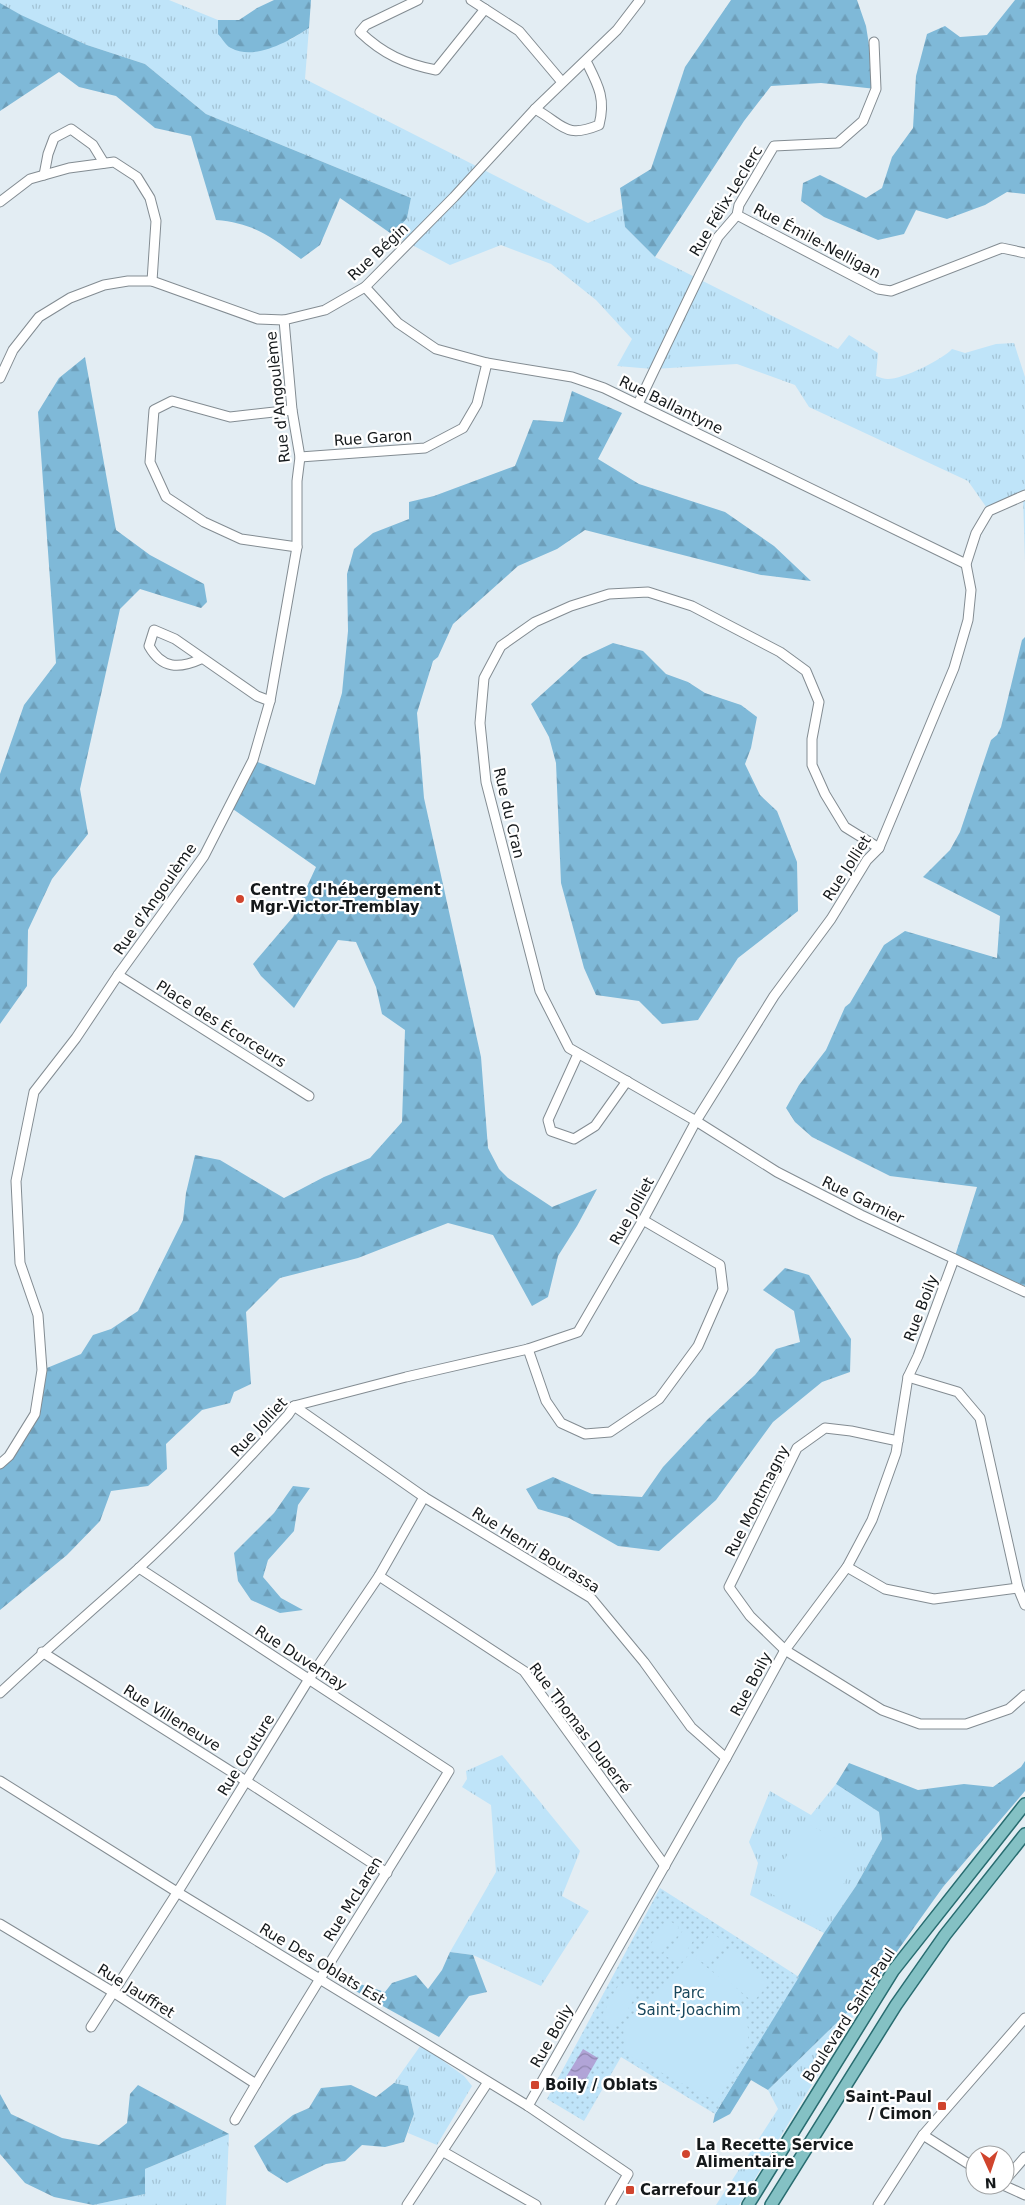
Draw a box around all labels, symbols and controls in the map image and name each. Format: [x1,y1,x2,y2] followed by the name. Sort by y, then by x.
[686,142,766,260] street label: Rue Félix-Leclerc
[750,199,884,282] street label: Rue Émile-Nelligan
[344,220,412,284] street label: Rue Bégin
[262,330,294,464] street label: Rue d'Angoulème
[616,372,726,438] street label: Rue Ballantyne
[333,426,413,450] street label: Rue Garon
[490,766,528,860] street label: Rue du Cran
[819,832,875,904] street label: Rue Jolliet
[110,840,200,958] street label: Rue d'Angoulème
[250,881,441,916] place label: Centre d'hébergement Mgr-Victor-Tremblay
[234,893,246,905] marker: Centre d'hébergement Mgr-Victor-Tremblay
[153,976,290,1071] street label: Place des Écorceurs
[819,1172,908,1228] street label: Rue Garnier
[606,1174,658,1248] street label: Rue Jolliet
[900,1272,942,1344] street label: Rue Boily
[227,1394,291,1460] street label: Rue Jolliet
[721,1442,793,1560] street label: Rue Montmagny
[469,1503,603,1597] street label: Rue Henri Bourassa
[252,1622,350,1694] street label: Rue Duvernay
[727,1649,775,1719] street label: Rue Boily
[525,1659,635,1797] street label: Rue Thomas Duperré
[120,1681,224,1755] street label: Rue Villeneuve
[214,1711,278,1799] street label: Rue Couture
[320,1853,386,1945] street label: Rue McLaren
[256,1919,388,2009] street label: Rue Des Oblats Est
[799,1945,899,2085] street label: Boulevard Saint-Paul
[94,1960,178,2022] street label: Rue Jauffret
[637,1984,741,2019] park label: Parc Saint-Joachim
[527,2001,577,2071] street label: Rue Boily
[545,2076,658,2094] place label: Boily / Oblats
[529,2079,541,2091] marker: Boily / Oblats
[845,2088,932,2123] place label: Saint-Paul / Cimon
[936,2100,948,2112] marker: Saint-Paul / Cimon
[696,2136,854,2171] place label: La Recette Service Alimentaire
[965,2145,1015,2195] north arrow
[680,2148,692,2160] marker: La Recette Service Alimentaire
[984,2175,997,2191] text: N
[640,2181,758,2199] place label: Carrefour 216
[624,2184,636,2196] marker: Carrefour 216

